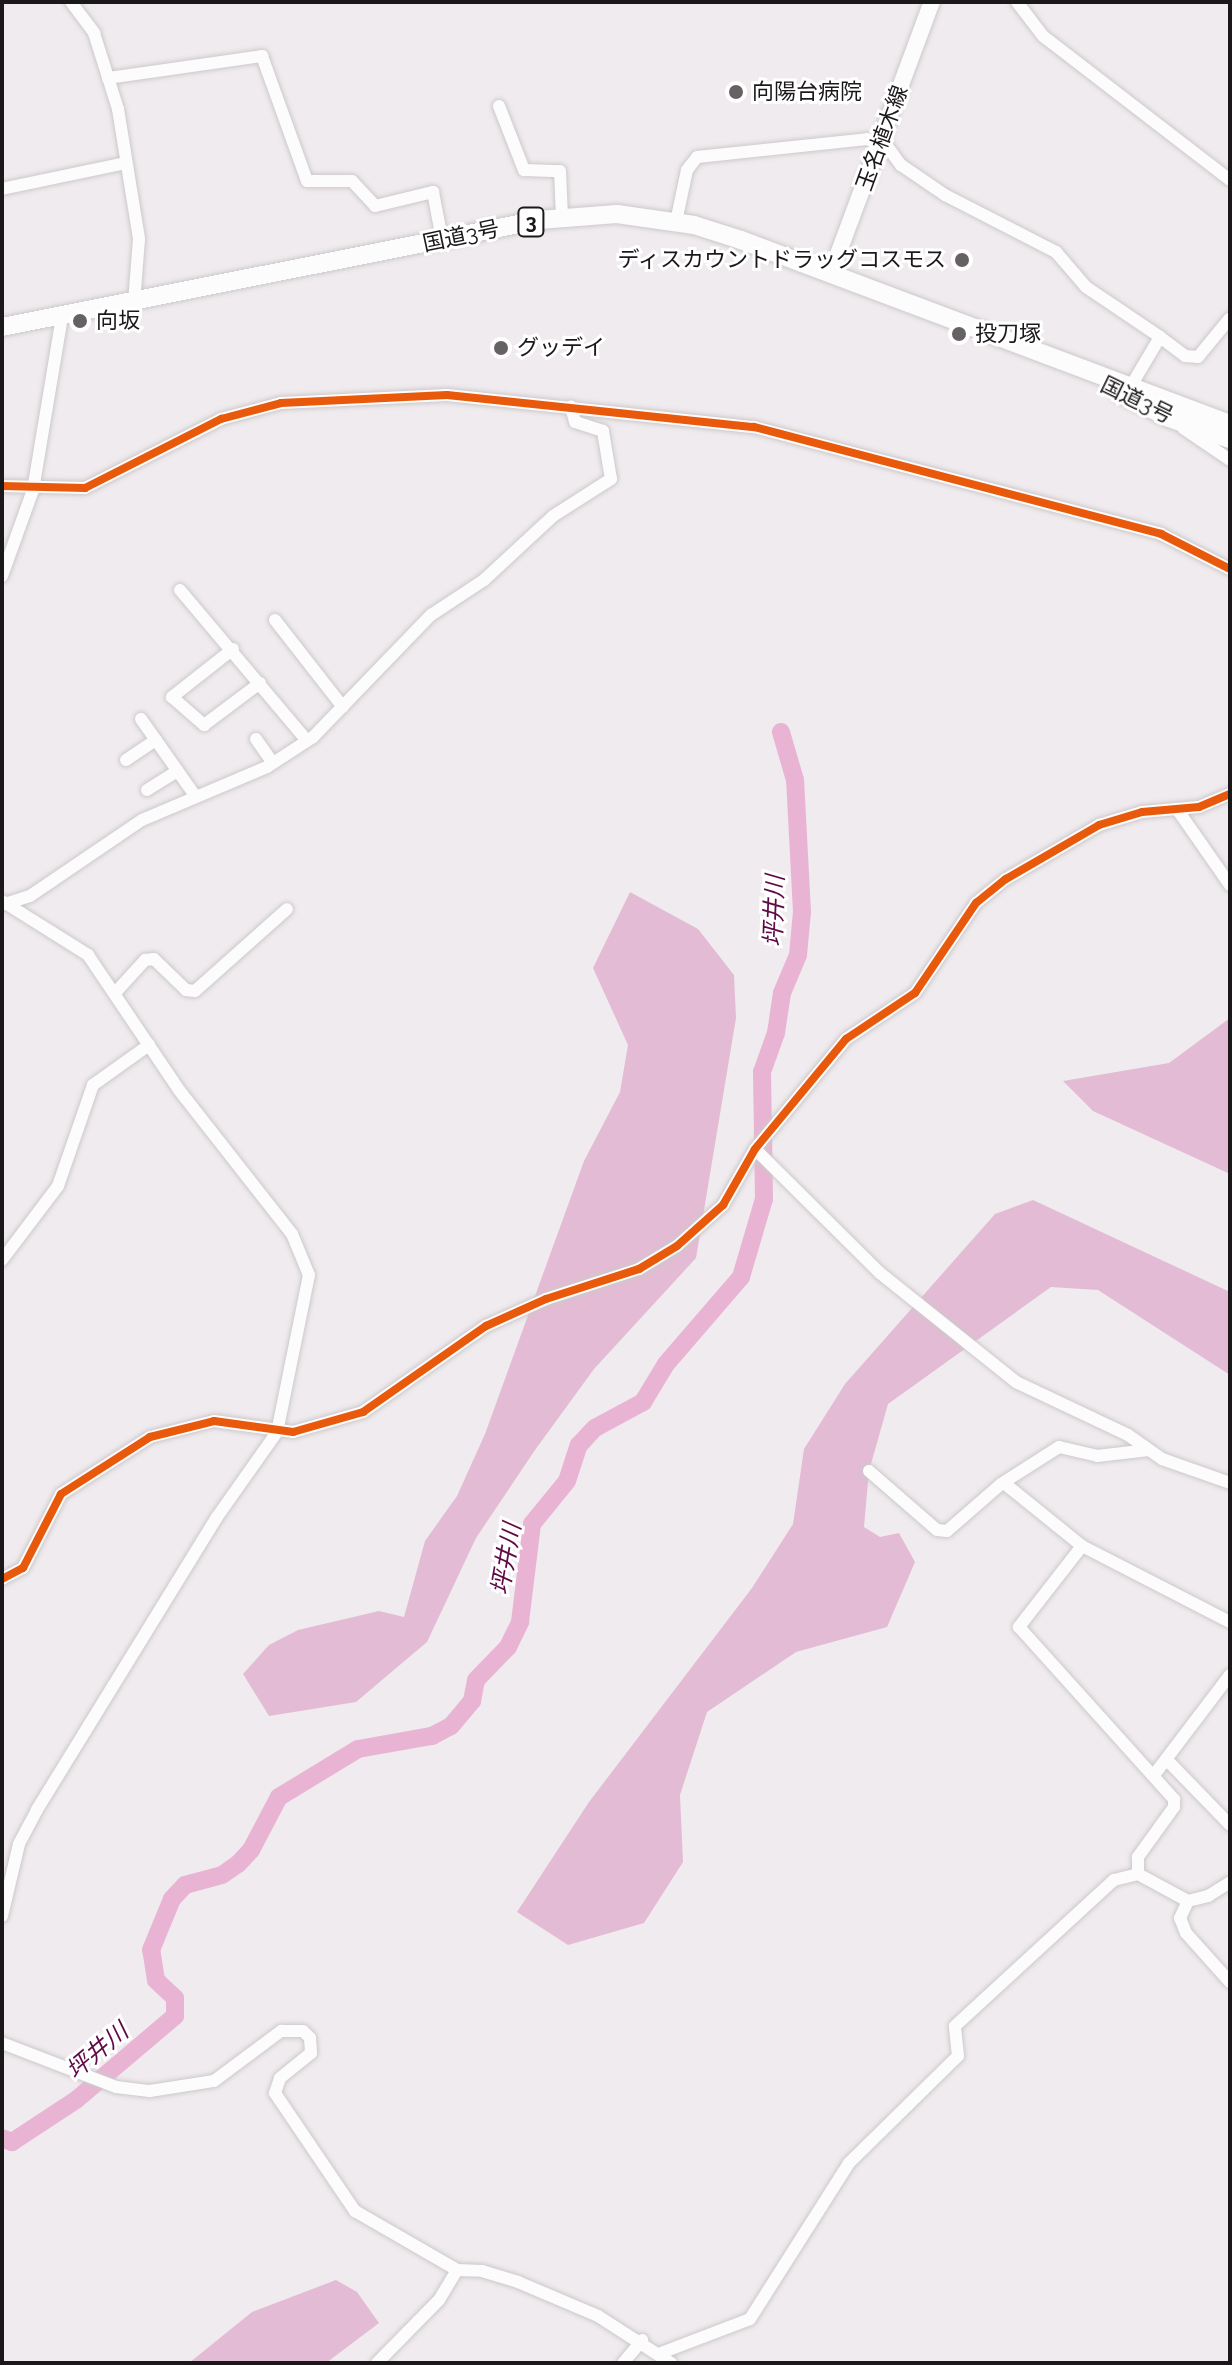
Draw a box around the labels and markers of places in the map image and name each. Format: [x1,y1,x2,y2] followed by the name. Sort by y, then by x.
[752,79,862,105] place label: 向陽台病院
[727,83,745,101] marker: 向陽台病院
[616,247,946,273] place label: ディスカウントドラッグコスモス
[953,251,971,269] marker: ディスカウントドラッグコスモス
[96,308,140,334] place label: 向坂
[71,312,89,330] marker: 向坂
[975,321,1041,347] place label: 投刀塚
[950,325,968,343] marker: 投刀塚
[517,335,605,361] place label: グッデイ
[492,339,510,357] marker: グッデイ

